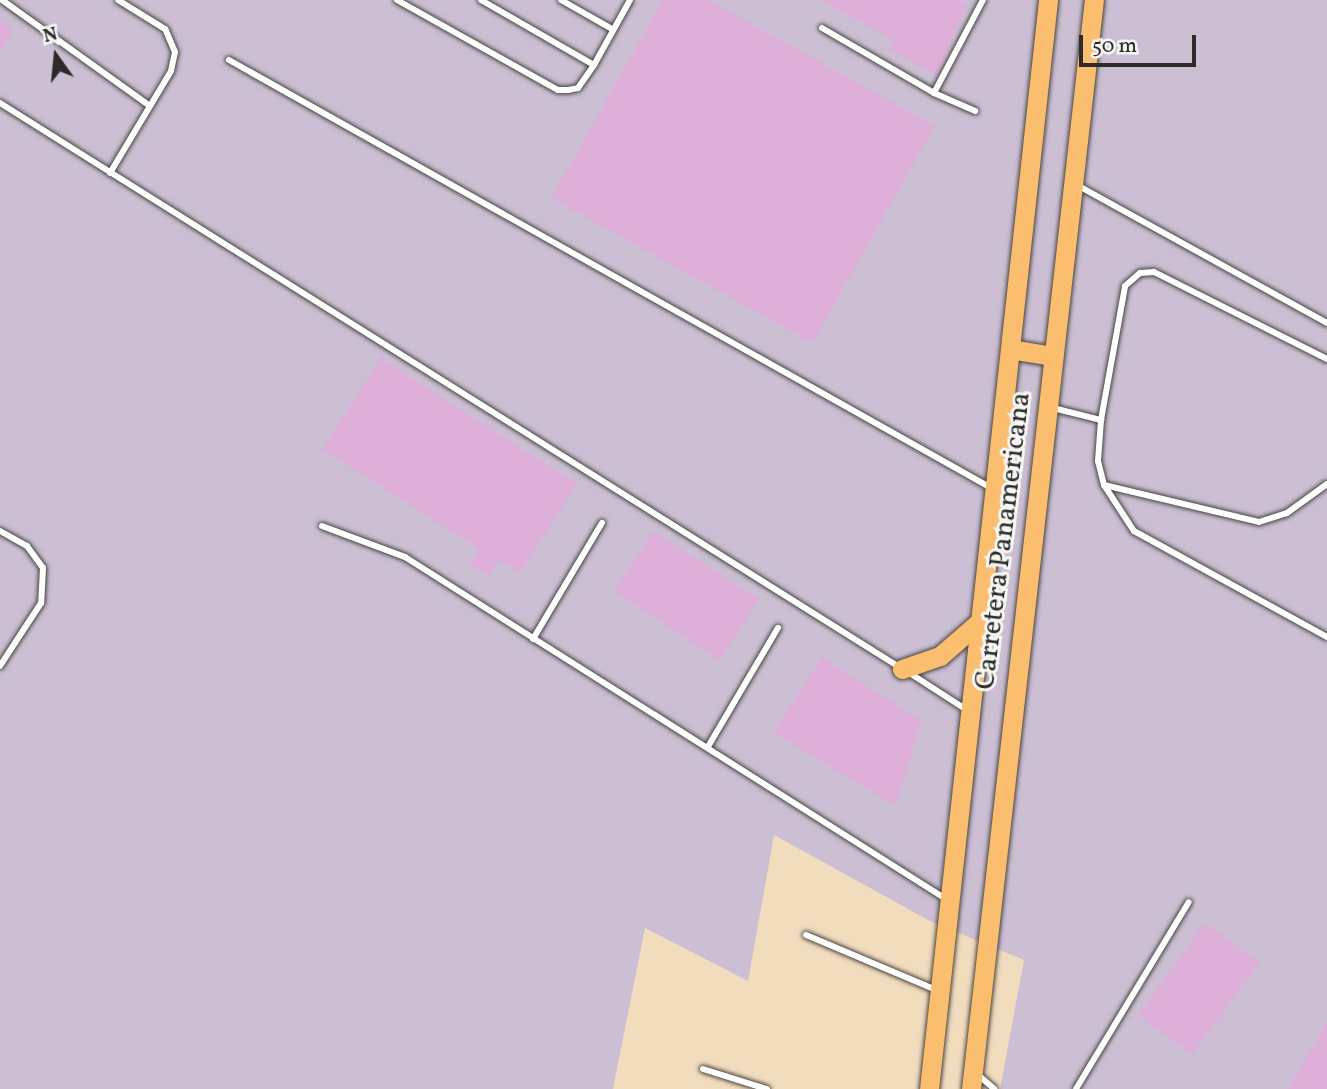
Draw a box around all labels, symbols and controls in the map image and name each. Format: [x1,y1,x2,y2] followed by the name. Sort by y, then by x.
[21,21,91,91] north arrow
[41,21,61,50] text: N
[1082,21,1199,65] scale bar
[1092,32,1137,61] text: 50 m
[969,390,1039,692] street label: Carretera Panamericana

